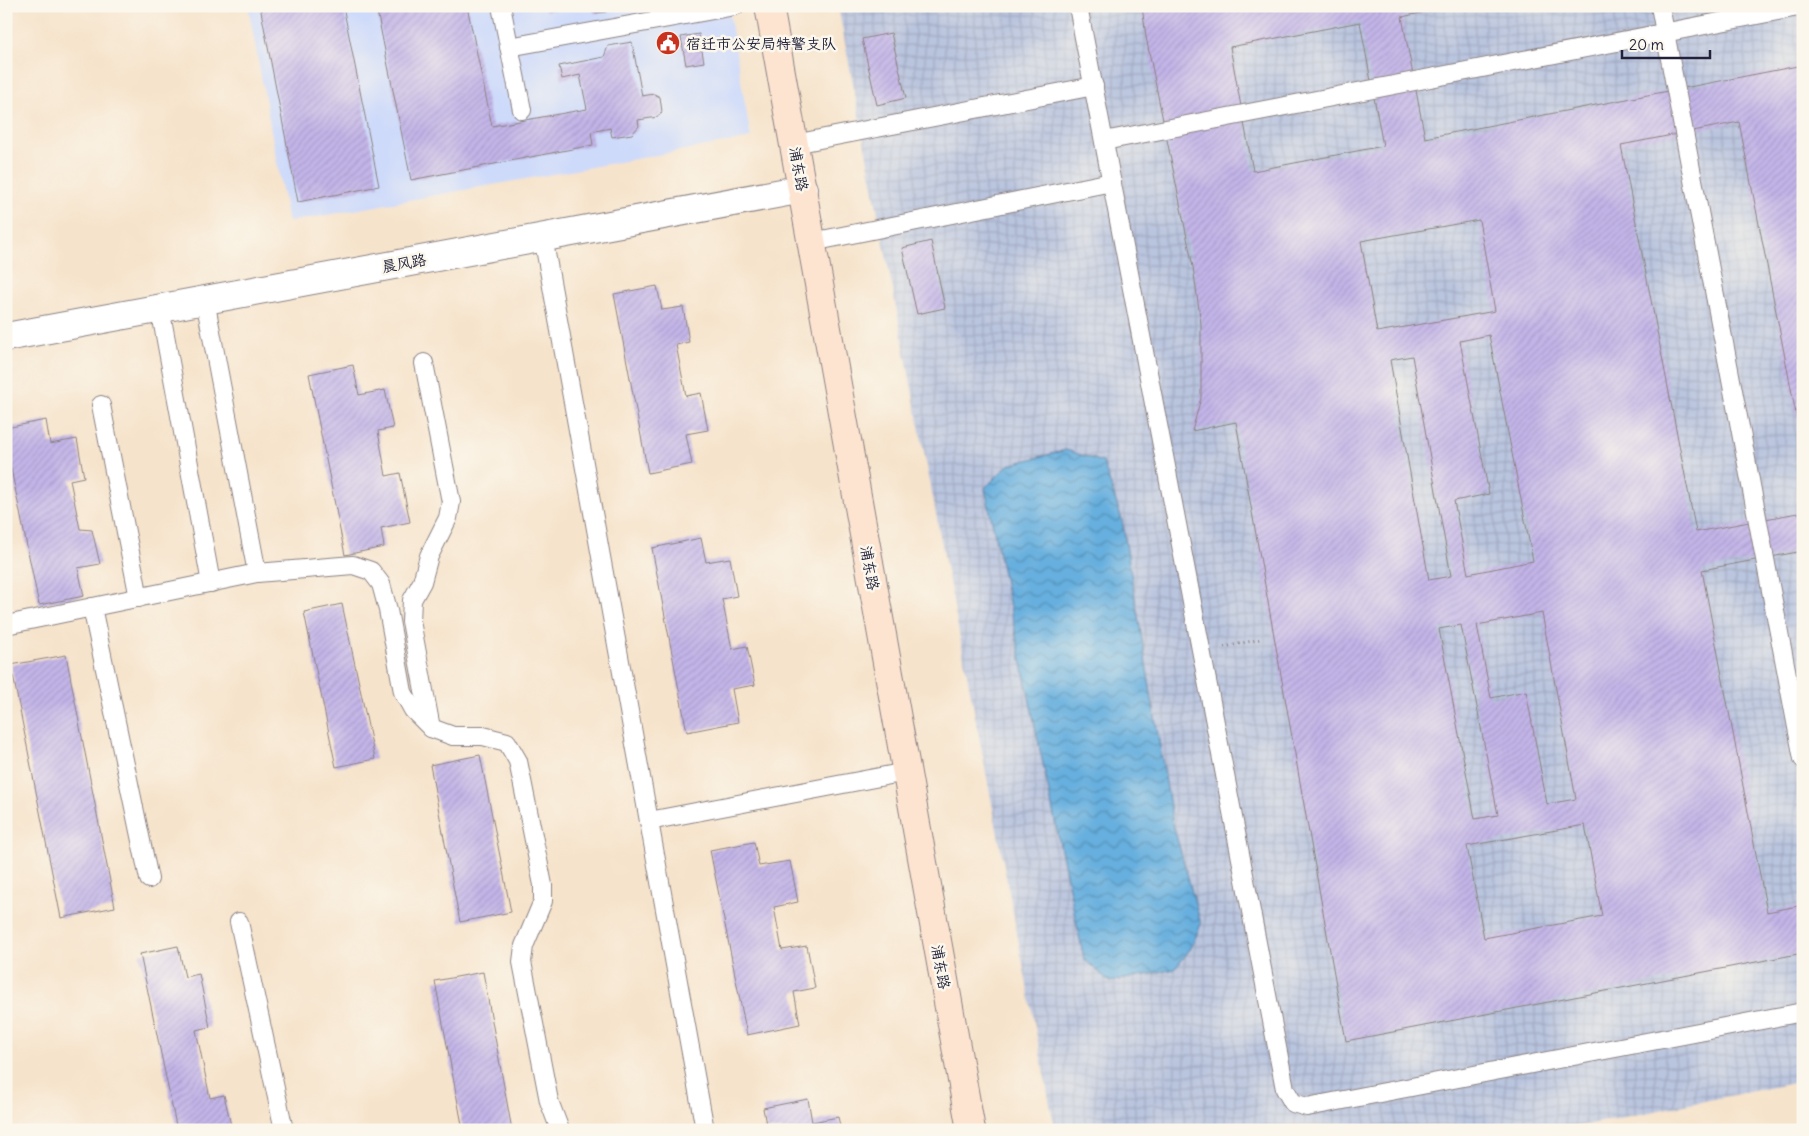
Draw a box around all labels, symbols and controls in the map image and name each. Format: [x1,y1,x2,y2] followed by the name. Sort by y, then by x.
[1622,28,1709,60] scale bar
[655,30,681,56] public building icon: 宿迁市公安局特警支队
[686,34,836,53] place label: 宿迁市公安局特警支队
[1629,35,1664,54] text: 20 m
[786,145,812,193] street label: 浦东路
[380,250,428,276] street label: 晨风路
[857,544,883,592] street label: 浦东路
[928,943,954,991] street label: 浦东路

